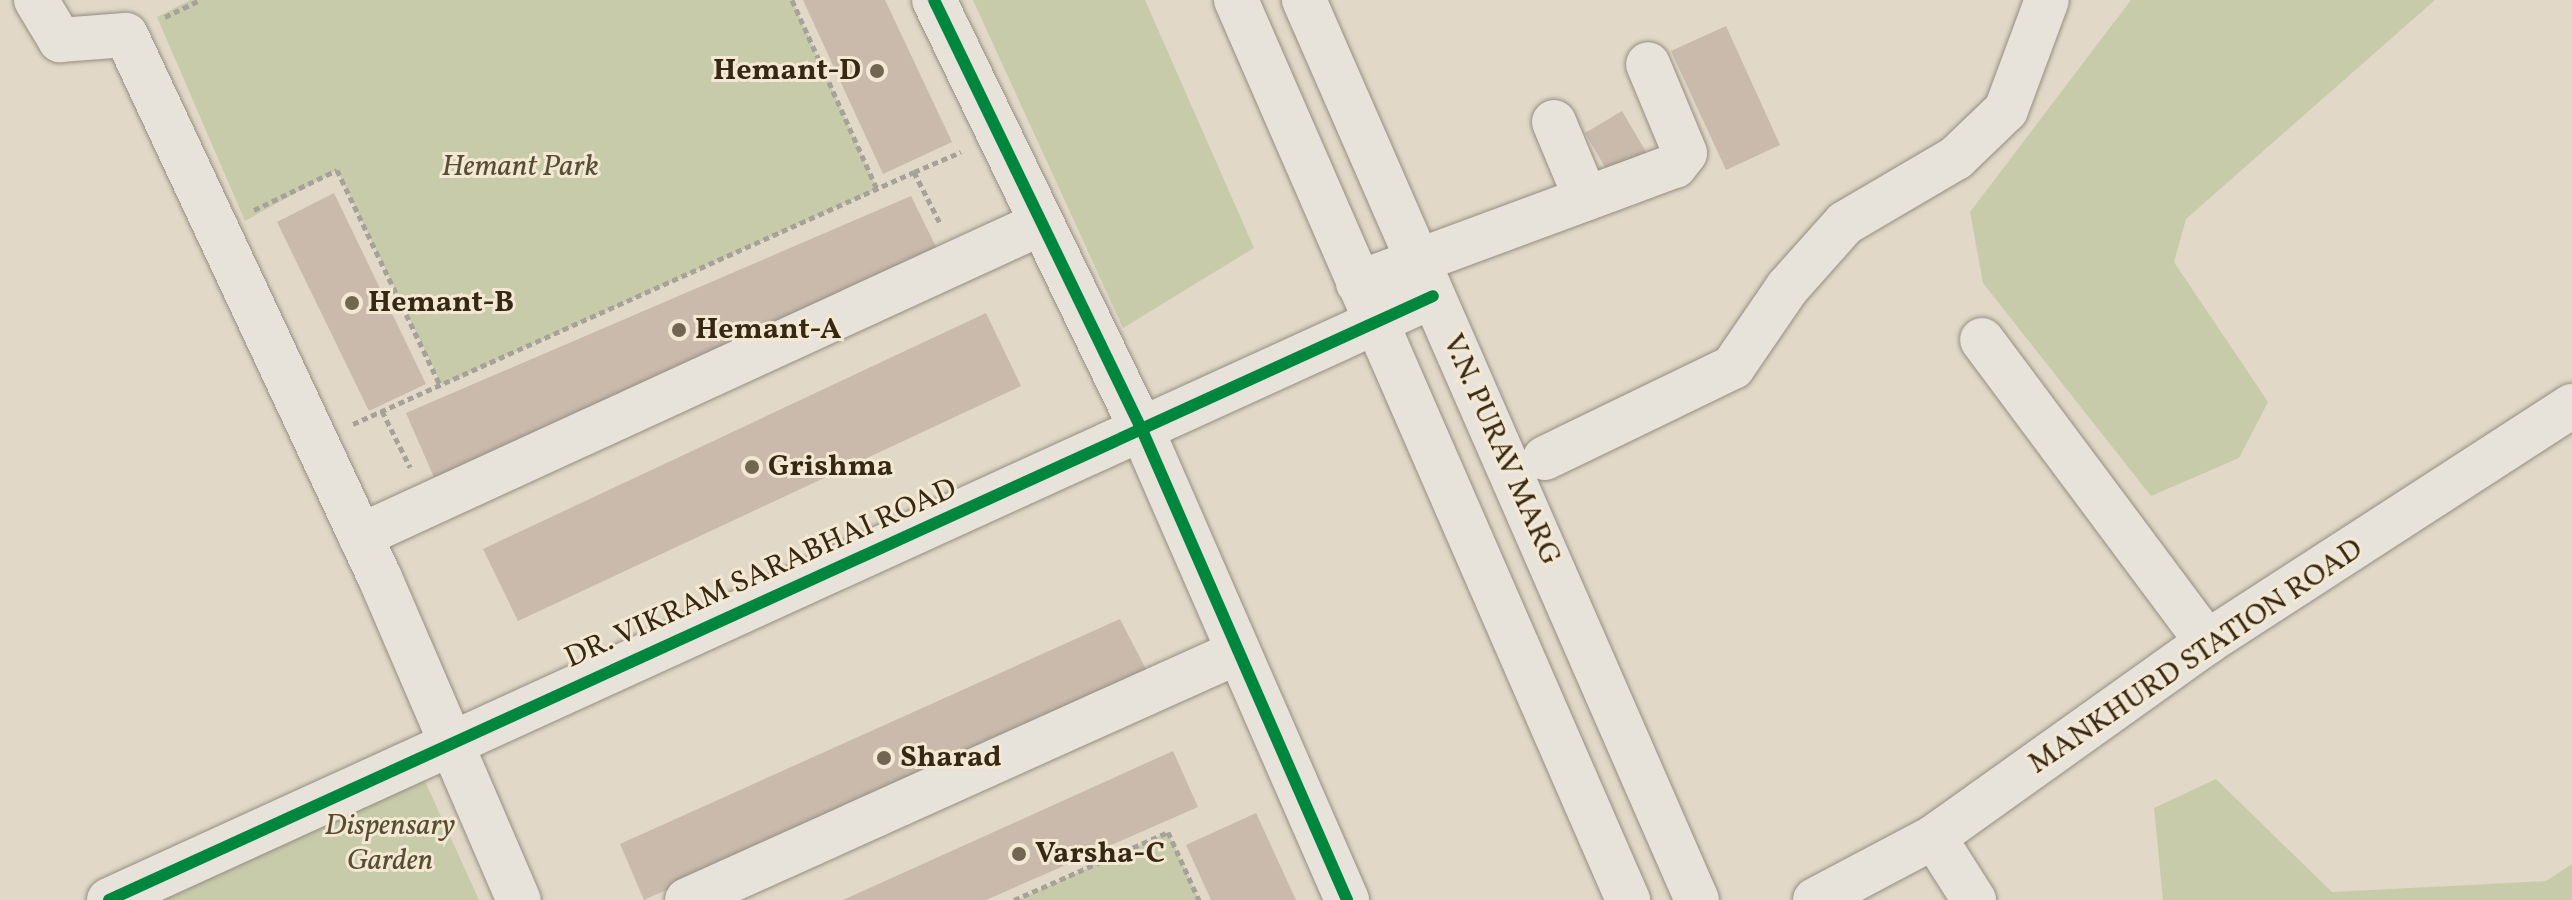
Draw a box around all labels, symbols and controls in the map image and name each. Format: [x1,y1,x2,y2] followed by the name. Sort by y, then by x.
[713,53,861,89] place label: Hemant-D
[868,62,886,80] marker: Hemant-D
[441,149,599,185] park label: Hemant Park
[368,285,514,321] place label: Hemant-B
[343,294,361,312] marker: Hemant-B
[695,312,841,348] place label: Hemant-A
[670,321,688,339] marker: Hemant-A
[1434,328,1568,572] street label: V.N. PURAV MARG
[768,449,893,485] place label: Grishma
[743,458,761,476] marker: Grishma
[559,471,963,677] street label: DR. VIKRAM SARABHAI ROAD
[2022,532,2370,782] street label: MANKHURD STATION ROAD
[900,740,1002,776] place label: Sharad
[875,749,893,767] marker: Sharad
[325,808,455,878] park label: Dispensary Garden
[1035,836,1165,872] place label: Varsha-C
[1010,845,1028,863] marker: Varsha-C

